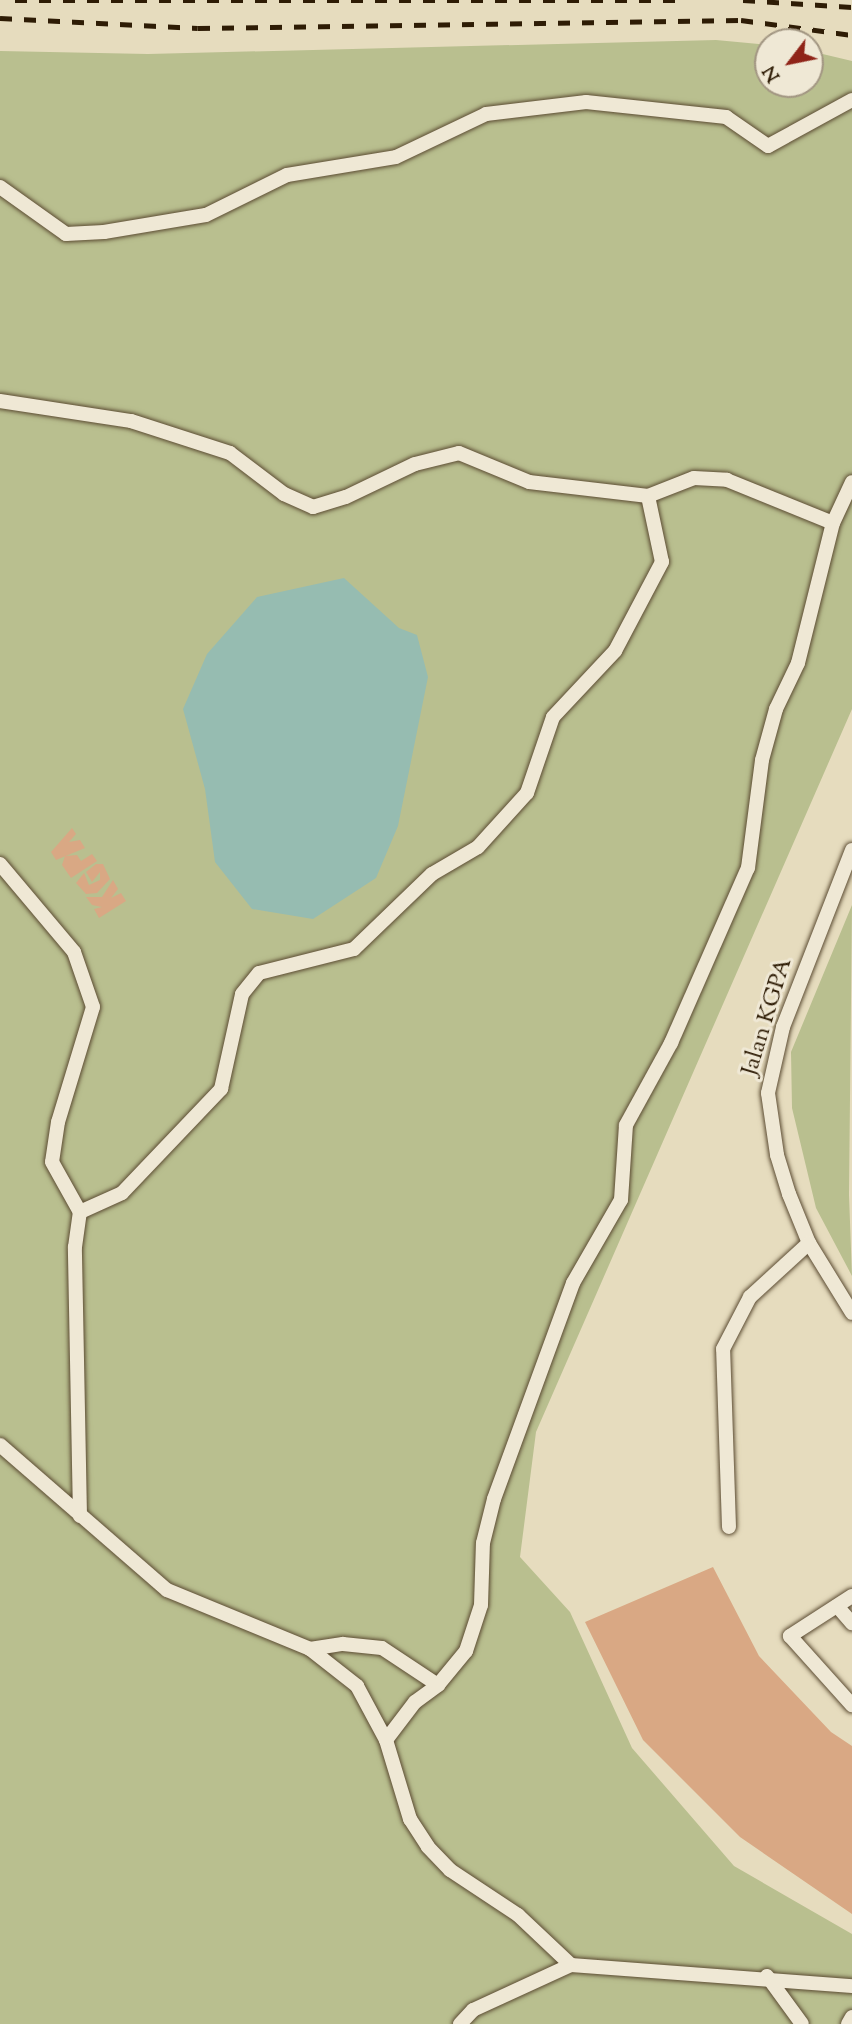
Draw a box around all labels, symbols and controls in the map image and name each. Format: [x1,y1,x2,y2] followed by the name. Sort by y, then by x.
[754,28,824,98] north arrow
[757,60,788,87] text: N
[736,955,800,1079] street label: Jalan KGPA

